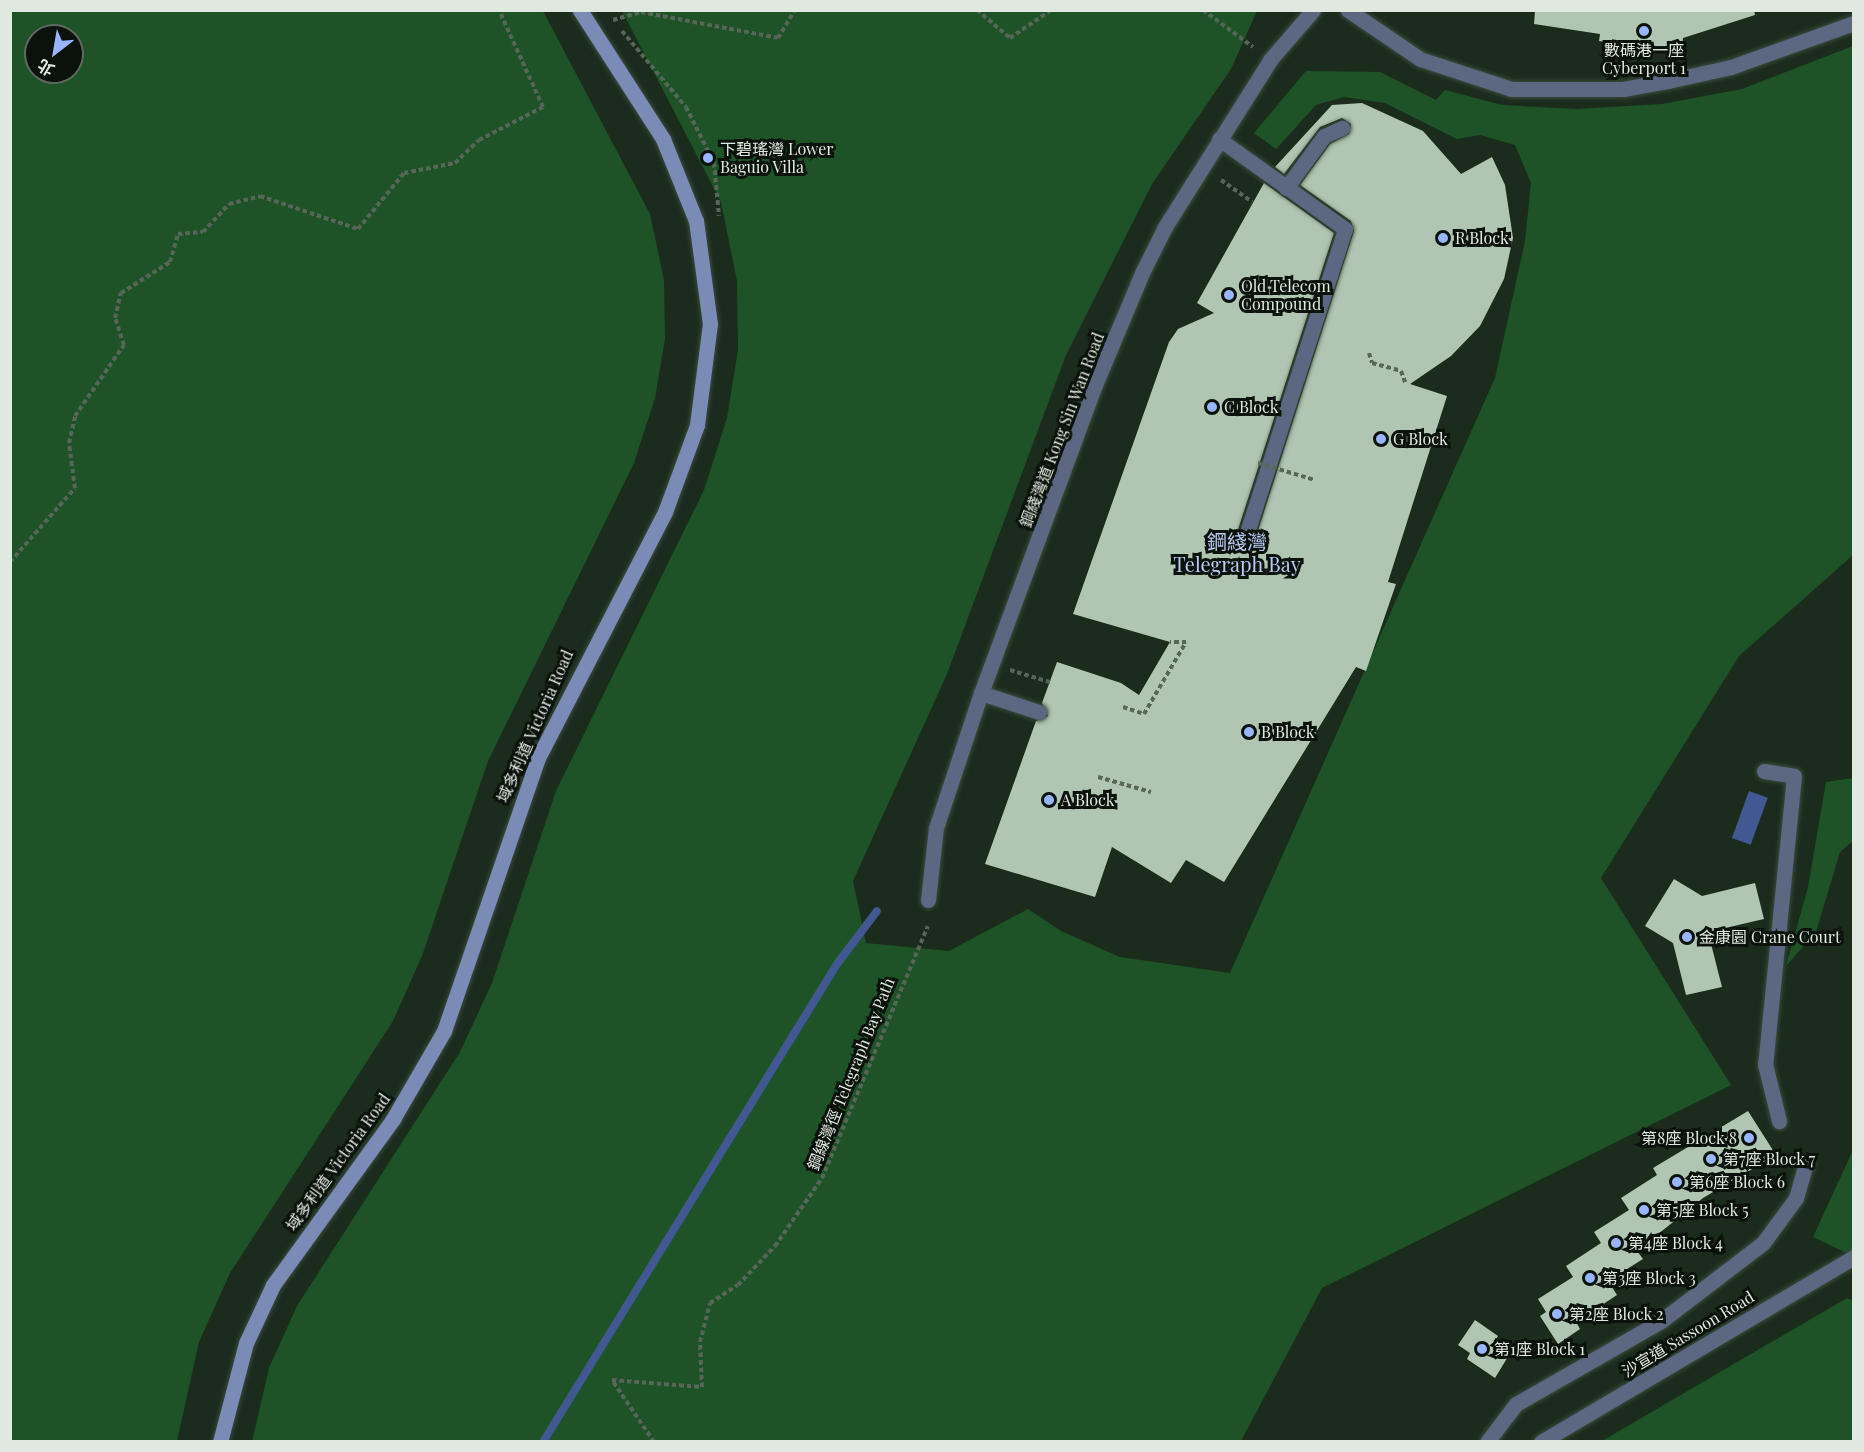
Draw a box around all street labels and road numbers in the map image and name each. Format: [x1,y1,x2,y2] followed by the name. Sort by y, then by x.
[1016,330,1108,530] street label: 鋼綫灣道 Kong Sin Wan Road
[493,647,577,805] street label: 域多利道 Victoria Road
[803,975,899,1173] street label: 鋼線灣徑 Telegraph Bay Path
[282,1090,394,1234] street label: 域多利道 Victoria Road
[1619,1287,1757,1381] street label: 沙宣道 Sassoon Road

